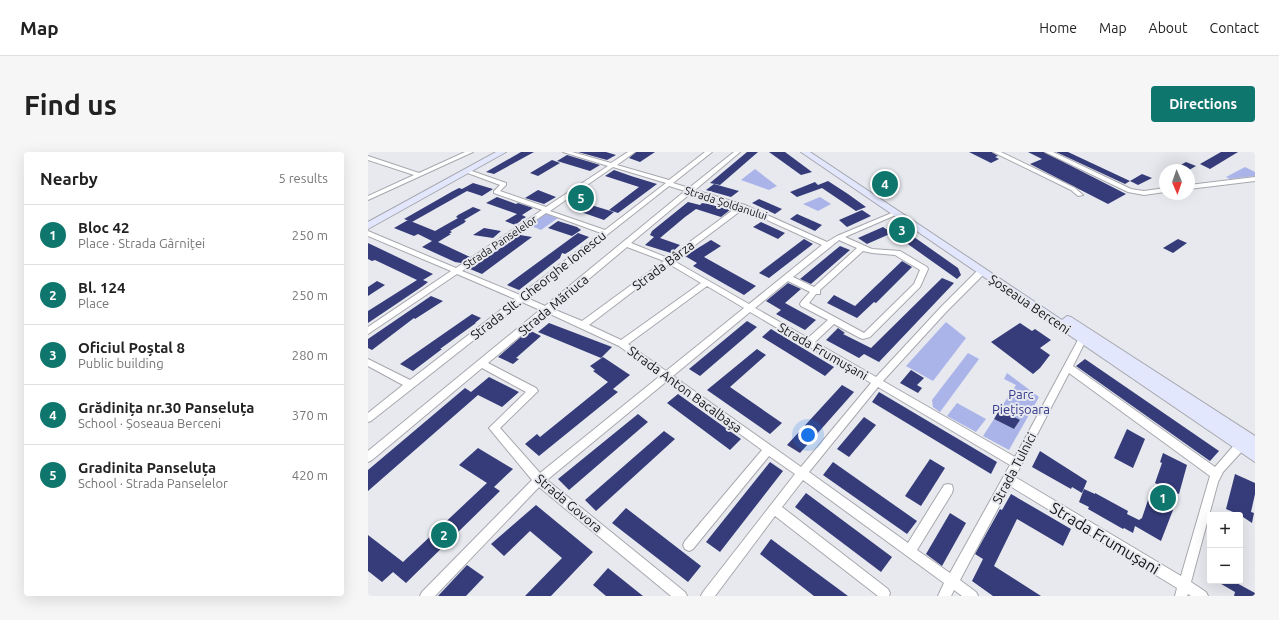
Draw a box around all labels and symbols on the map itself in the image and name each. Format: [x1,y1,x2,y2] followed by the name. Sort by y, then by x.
[1159,164,1195,200] north arrow
[872,169,898,199] pin: 4
[568,183,594,213] pin: 5
[683,184,769,222] street label: Strada Șoldanului
[461,212,540,271] street label: Strada Panselelor
[889,215,915,245] pin: 3
[468,228,608,342] street label: Strada Slt. Gheorghe Ionescu
[630,237,696,293] street label: Strada Bârza
[515,272,591,338] street label: Strada Măriuca
[987,272,1073,336] street label: Șoseaua Berceni
[776,320,870,382] street label: Strada Frumușani
[625,343,745,435] street label: Strada Anton Bacalbașa
[992,387,1050,416] park label: Parc Piețișoara
[798,425,818,445] your location
[989,430,1039,506] street label: Strada Tulnici
[533,471,605,535] street label: Strada Govora
[1150,483,1176,513] pin: 1
[1047,498,1163,578] street label: Strada Frumușani
[431,520,457,550] pin: 2

